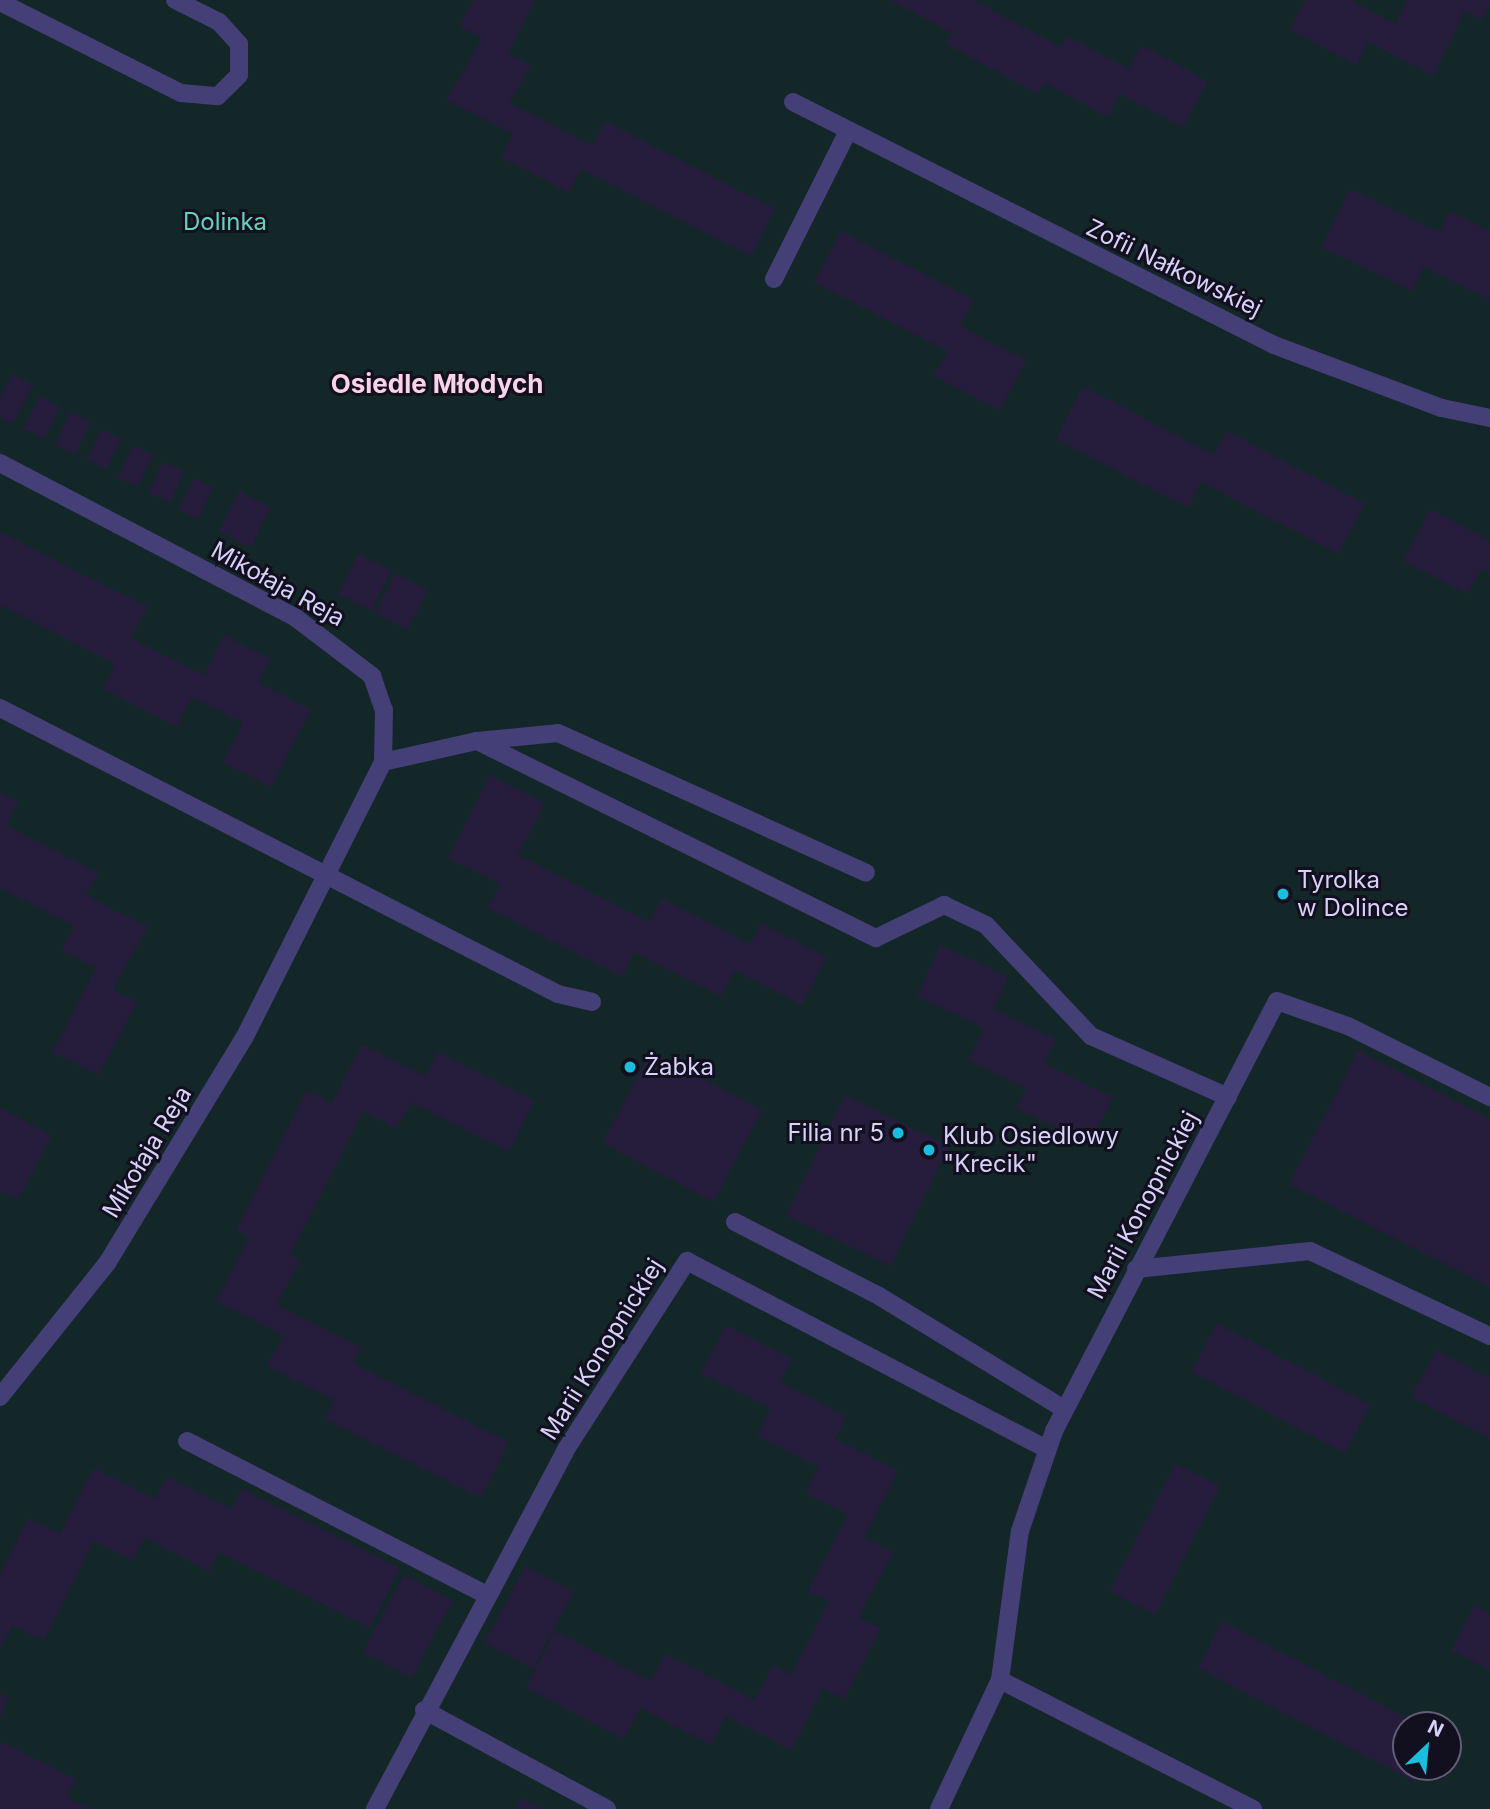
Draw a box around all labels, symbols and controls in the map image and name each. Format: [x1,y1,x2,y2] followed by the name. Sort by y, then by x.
[183,208,267,236] park label: Dolinka
[1081,213,1267,323] street label: Zofii Nałkowskiej
[331,368,543,400] district label: Osiedle Młodych
[206,535,350,633] street label: Mikołaja Reja
[1297,866,1409,922] place label: Tyrolka w Dolince
[1275,886,1291,902] marker: Tyrolka w Dolince
[644,1053,714,1081] place label: Żabka
[622,1059,638,1075] marker: Żabka
[96,1081,198,1223] street label: Mikołaja Reja
[1081,1106,1205,1304] street label: Marii Konopnickiej
[788,1119,884,1147] place label: Filia nr 5
[943,1122,1119,1178] place label: Klub Osiedlowy "Krecik"
[890,1125,906,1141] marker: Filia nr 5
[921,1142,937,1158] marker: Klub Osiedlowy "Krecik"
[535,1253,669,1445] street label: Marii Konopnickiej
[1392,1711,1462,1781] north arrow
[1424,1715,1447,1742] text: N

